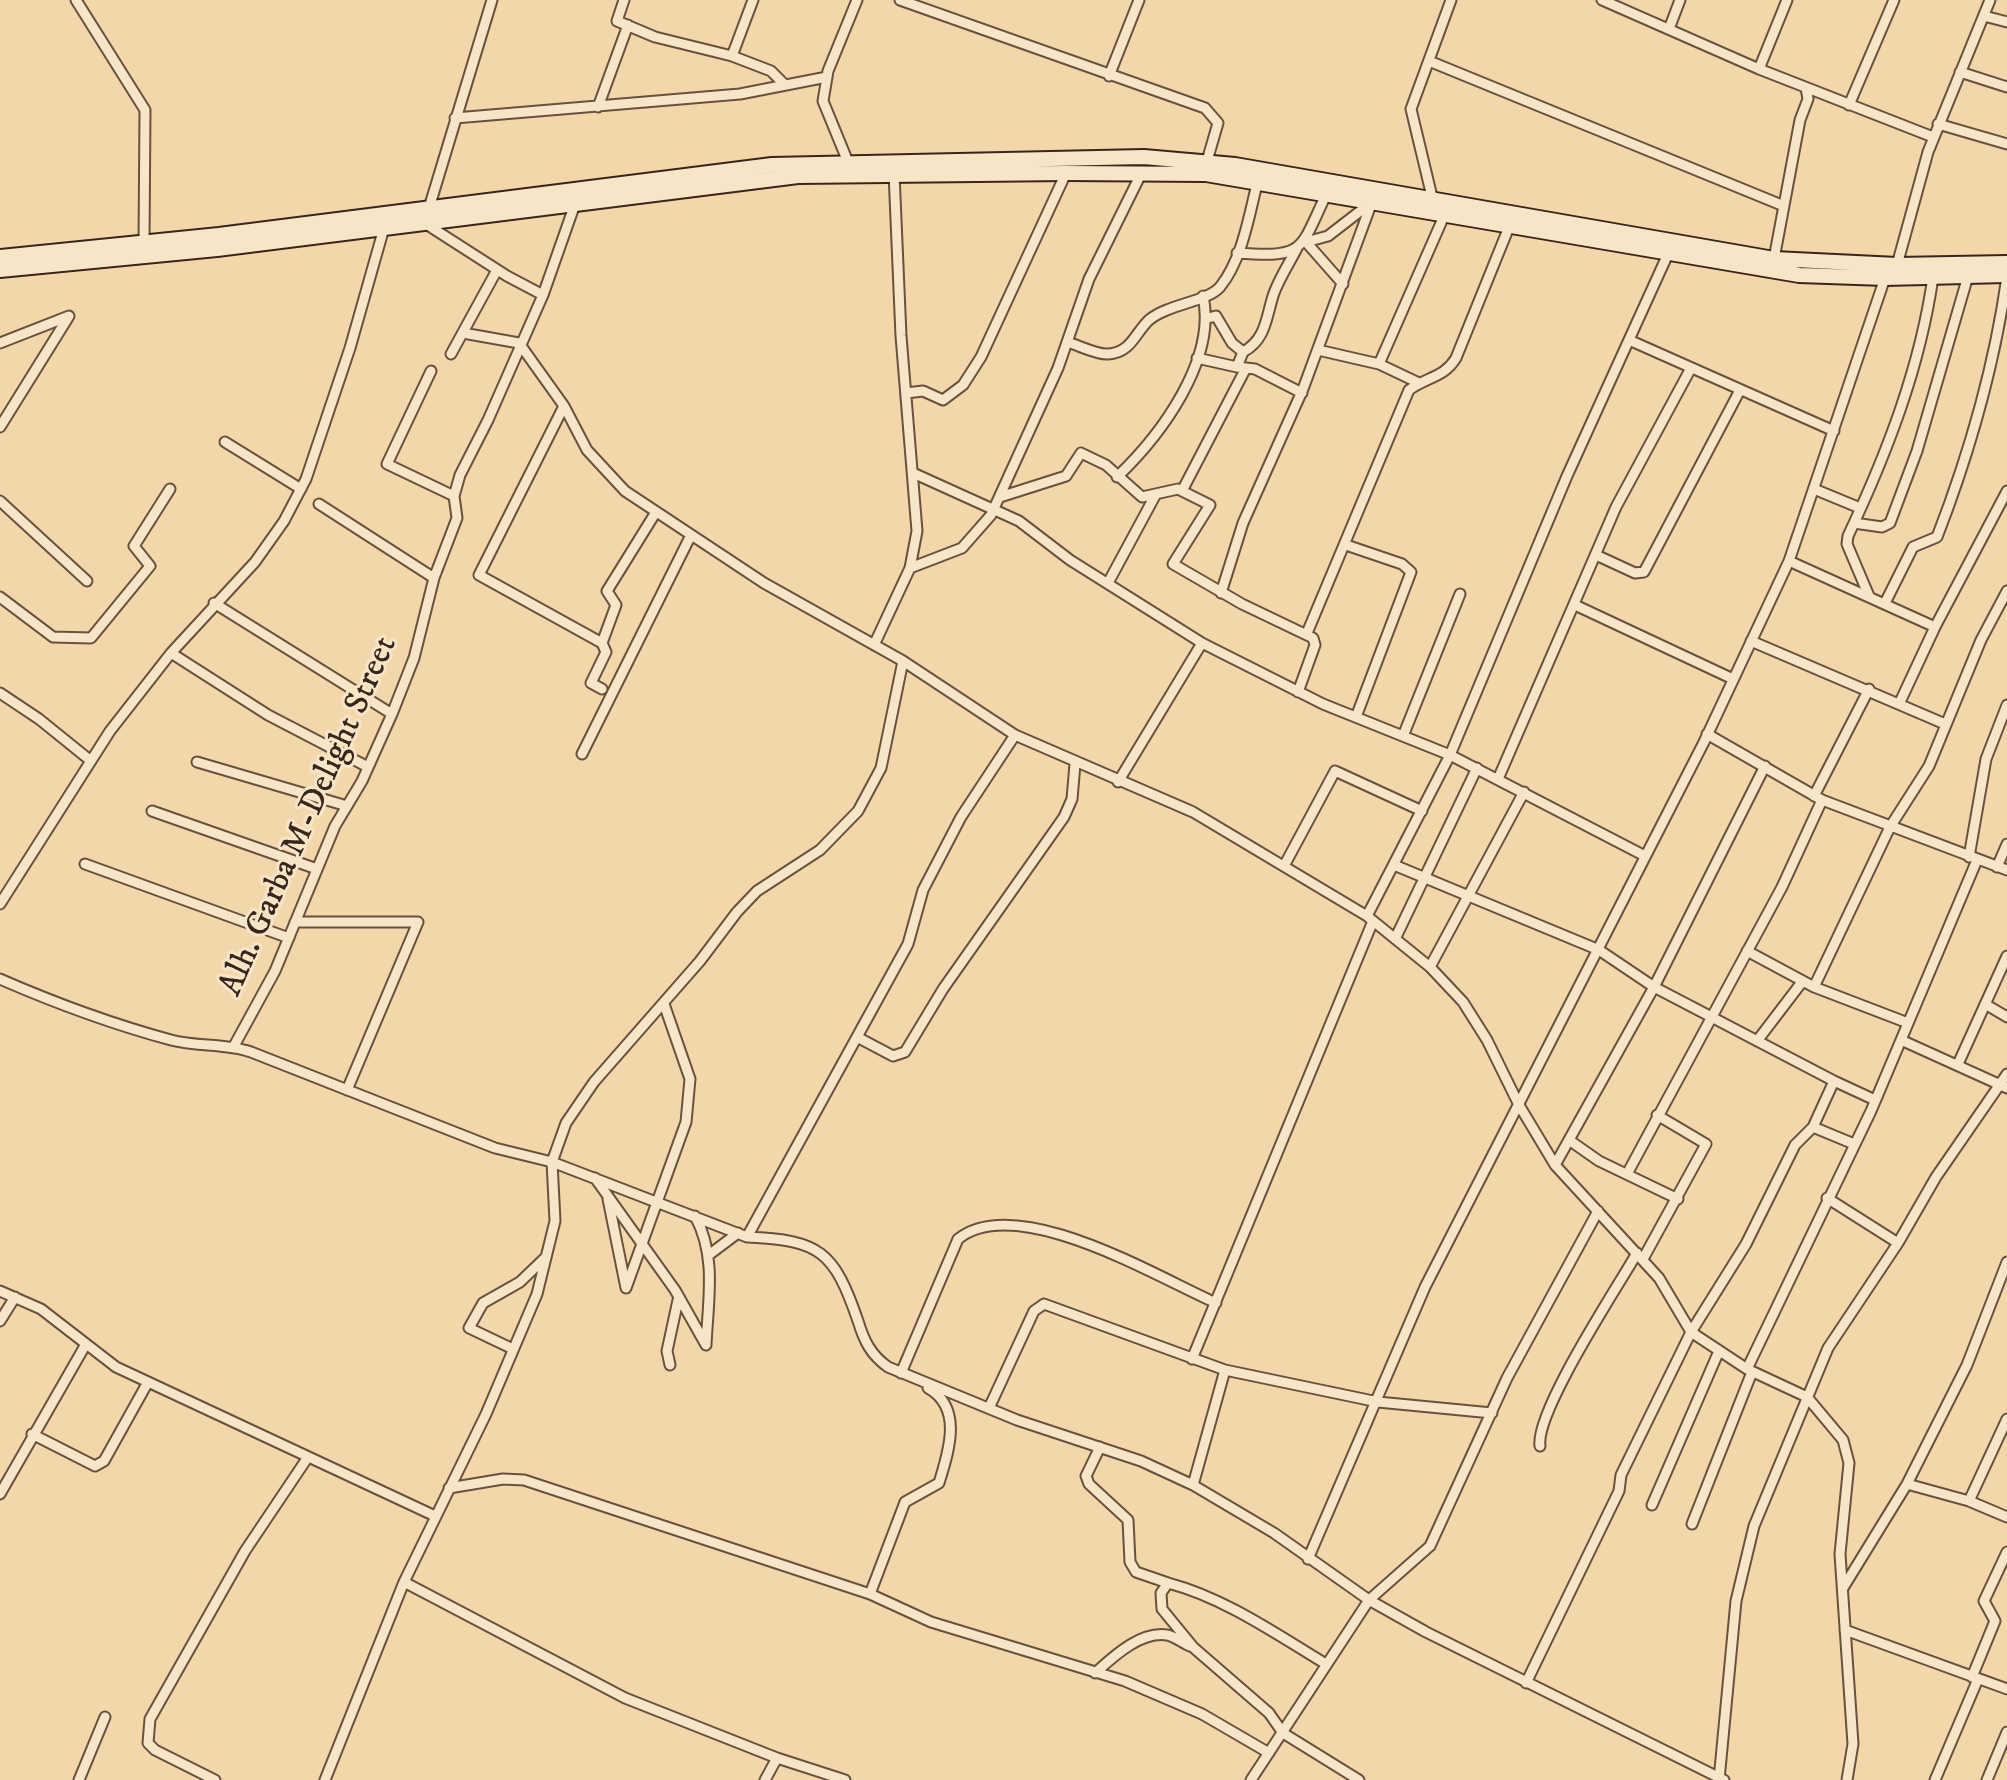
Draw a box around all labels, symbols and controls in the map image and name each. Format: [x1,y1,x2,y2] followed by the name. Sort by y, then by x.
[212,631,408,1003] street label: Alh. Garba M-Delight Street

